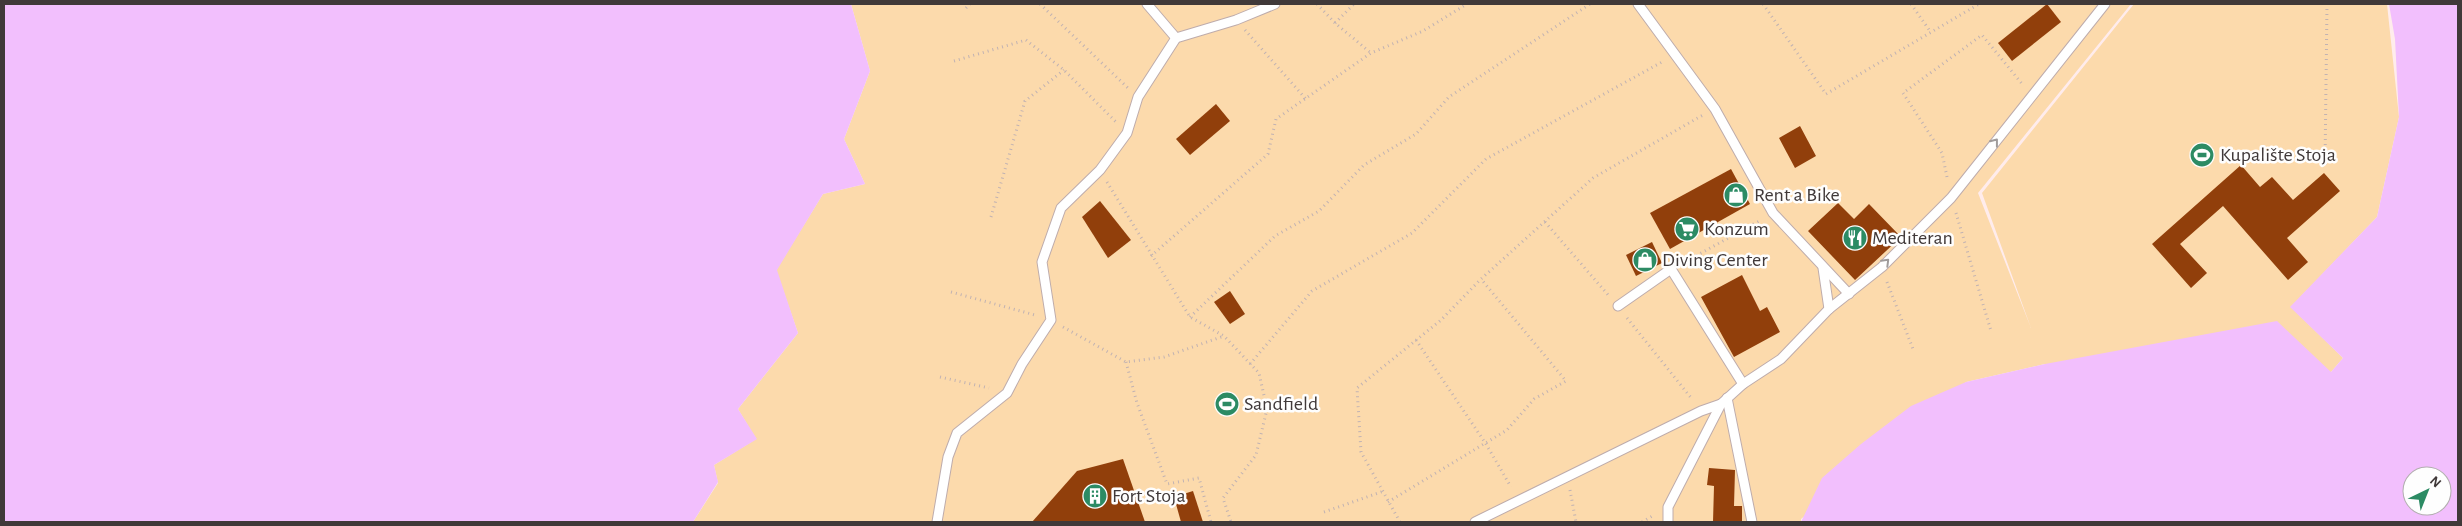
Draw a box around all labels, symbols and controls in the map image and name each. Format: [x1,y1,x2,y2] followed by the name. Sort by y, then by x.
[1989,139,1997,148] one-way arrow
[2189,142,2215,168] sports icon: Kupalište Stoja
[2220,145,2336,165] place label: Kupalište Stoja
[1723,182,1749,208] shop icon: Rent a Bike
[1754,185,1840,205] place label: Rent a Bike
[1674,216,1700,242] supermarket icon: Konzum
[1704,219,1769,239] place label: Konzum
[1842,225,1868,251] restaurant icon: Mediteran
[1872,228,1953,248] place label: Mediteran
[1632,247,1658,273] shop icon: Diving Center
[1662,250,1768,270] place label: Diving Center
[1880,259,1889,268] one-way arrow
[1214,391,1240,417] sports icon: Sandfield
[1244,394,1318,414] place label: Sandfield
[2402,466,2452,516] north arrow
[2427,474,2444,491] text: N
[1082,483,1108,509] building icon: Fort Stoja
[1112,486,1186,506] place label: Fort Stoja

